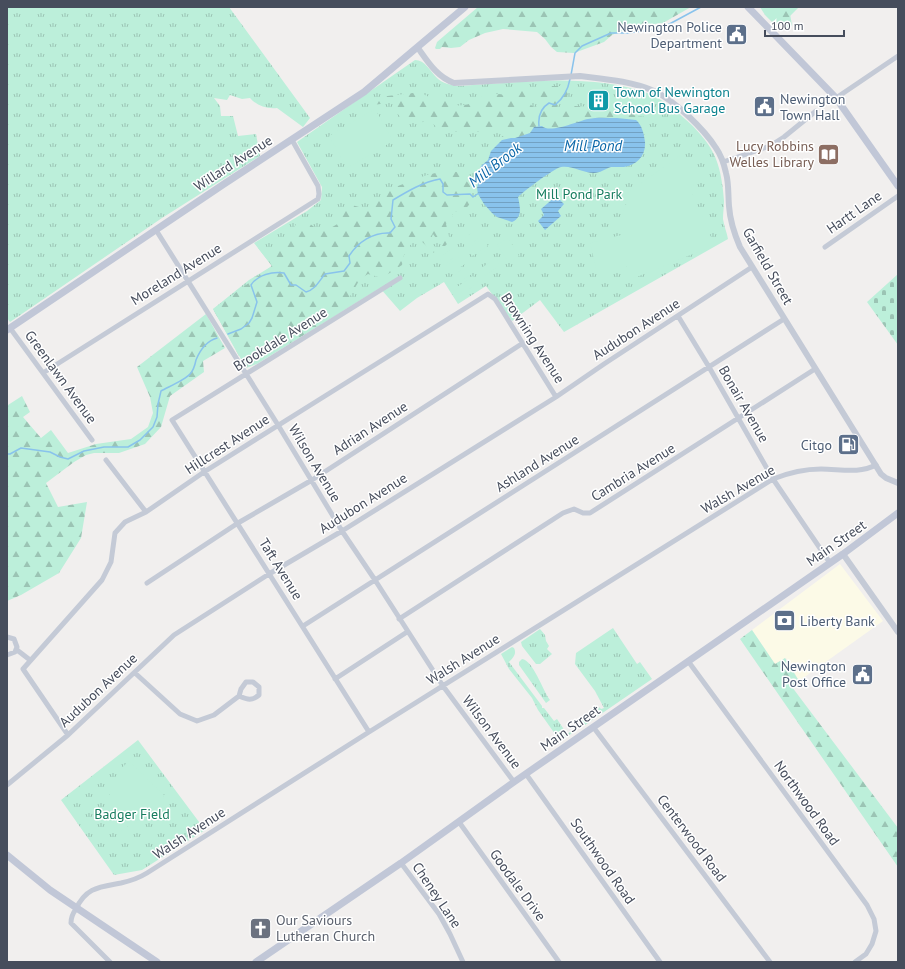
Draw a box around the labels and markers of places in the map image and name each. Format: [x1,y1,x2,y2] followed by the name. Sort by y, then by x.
[617,18,722,52] place label: Newington Police Department
[724,22,750,48] public building icon: Newington Police Department
[614,83,730,117] place label: Town of Newington School Bus Garage
[586,87,612,113] building icon: Town of Newington School Bus Garage
[780,90,845,124] place label: Newington Town Hall
[752,94,778,120] public building icon: Newington Town Hall
[729,137,814,171] place label: Lucy Robbins Welles Library
[816,141,842,167] library icon: Lucy Robbins Welles Library
[835,432,861,458] fuel station icon: Citgo
[801,436,832,454] place label: Citgo
[771,608,797,634] bank icon: Liberty Bank
[800,612,875,630] place label: Liberty Bank
[781,657,846,691] place label: Newington Post Office
[849,661,875,687] public building icon: Newington Post Office
[276,911,375,945] place label: Our Saviours Lutheran Church
[247,915,273,941] church icon: Our Saviours Lutheran Church

